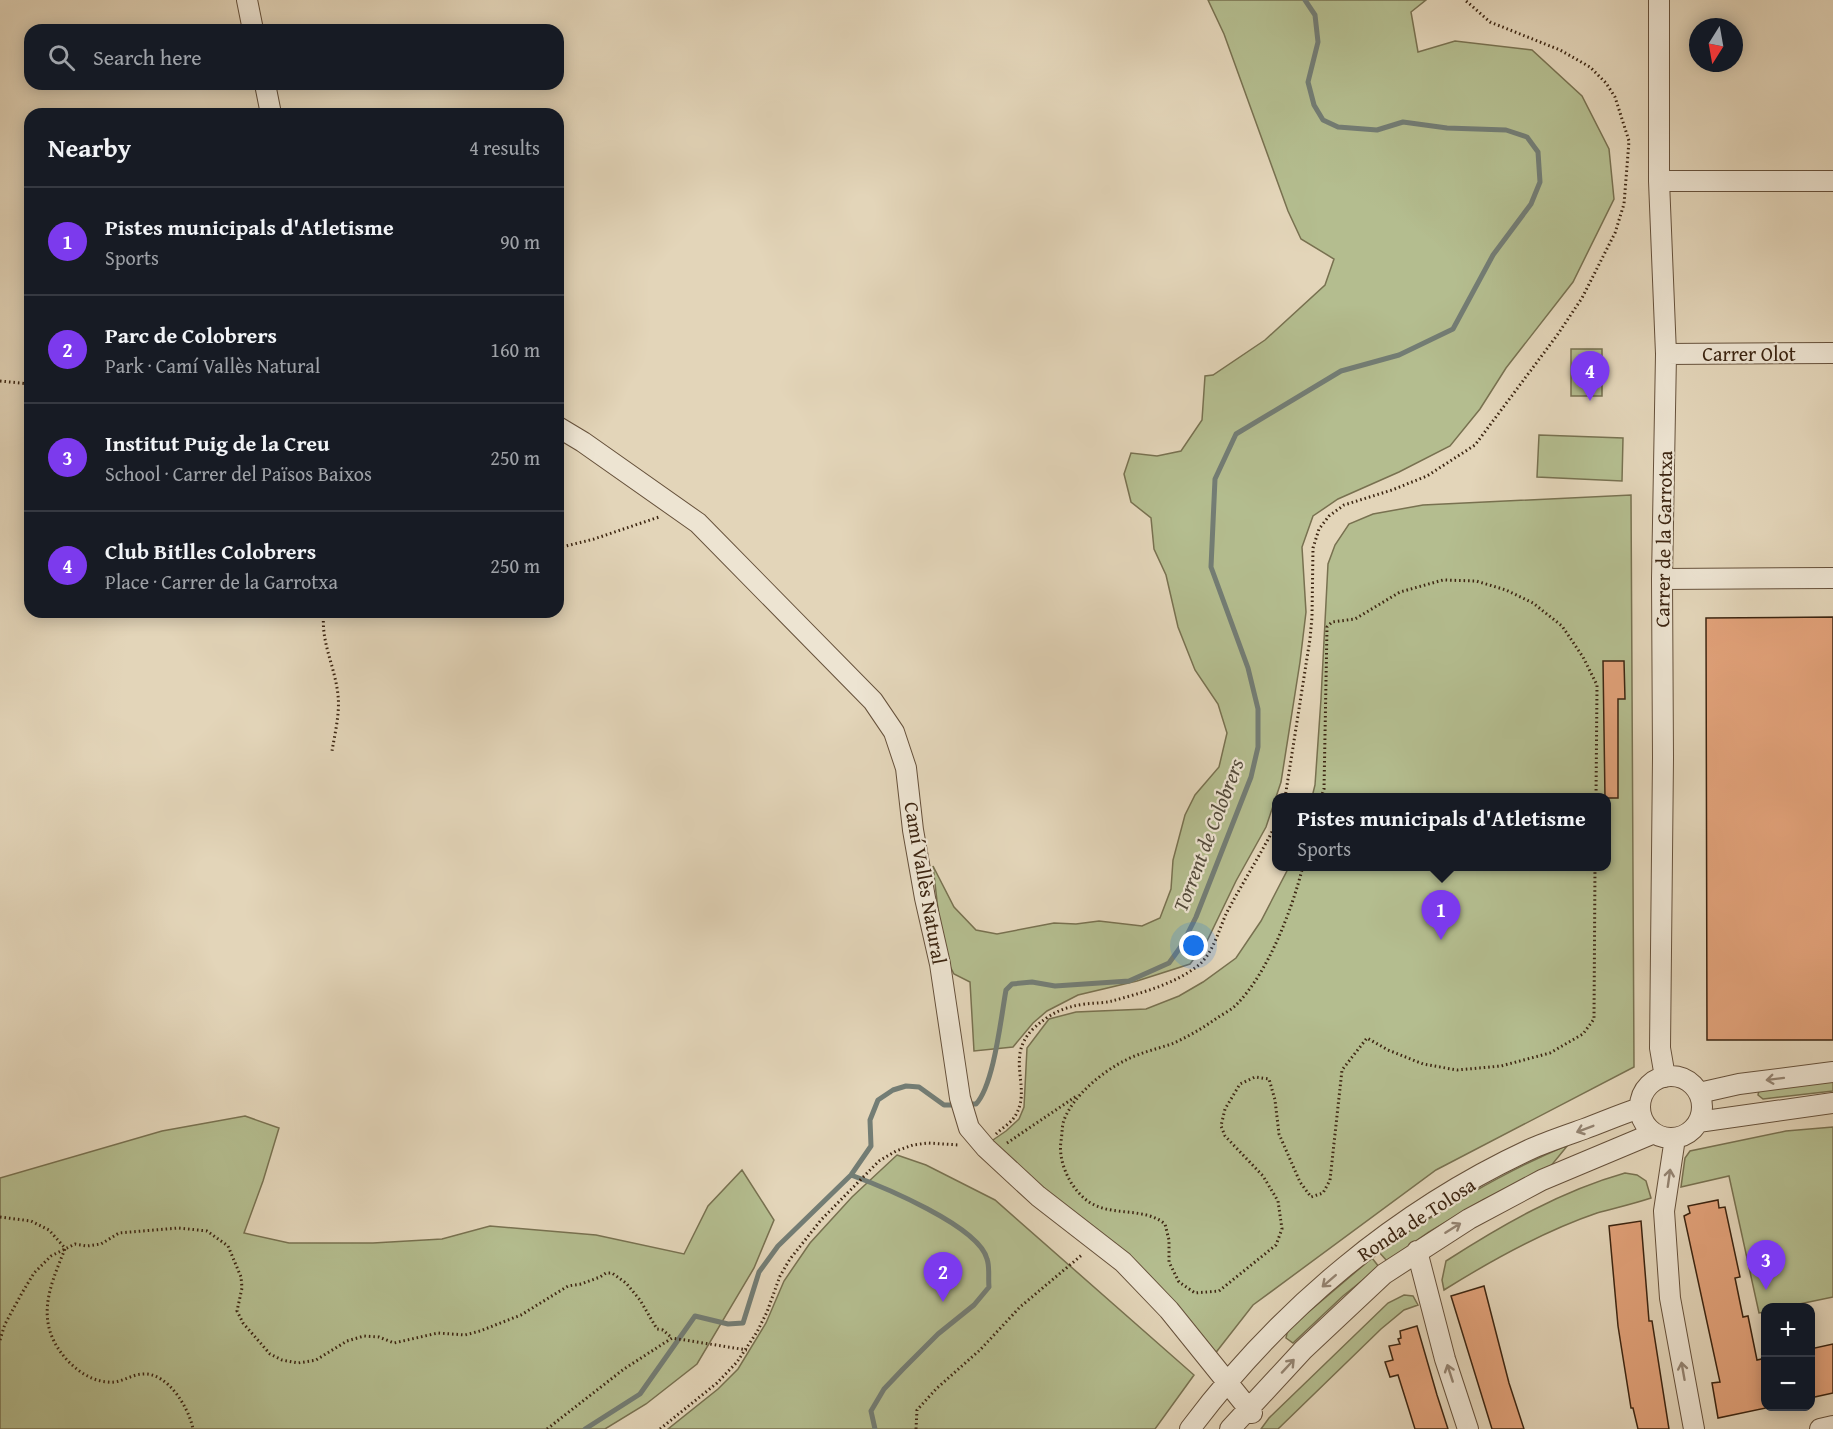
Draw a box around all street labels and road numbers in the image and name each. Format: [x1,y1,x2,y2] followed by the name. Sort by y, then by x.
[1702,339,1796,368] street label: Carrer Olot
[1647,450,1679,628] street label: Carrer de la Garrotxa
[897,799,955,967] street label: Camí Vallès Natural
[1351,1170,1481,1268] street label: Ronda de Tolosa

